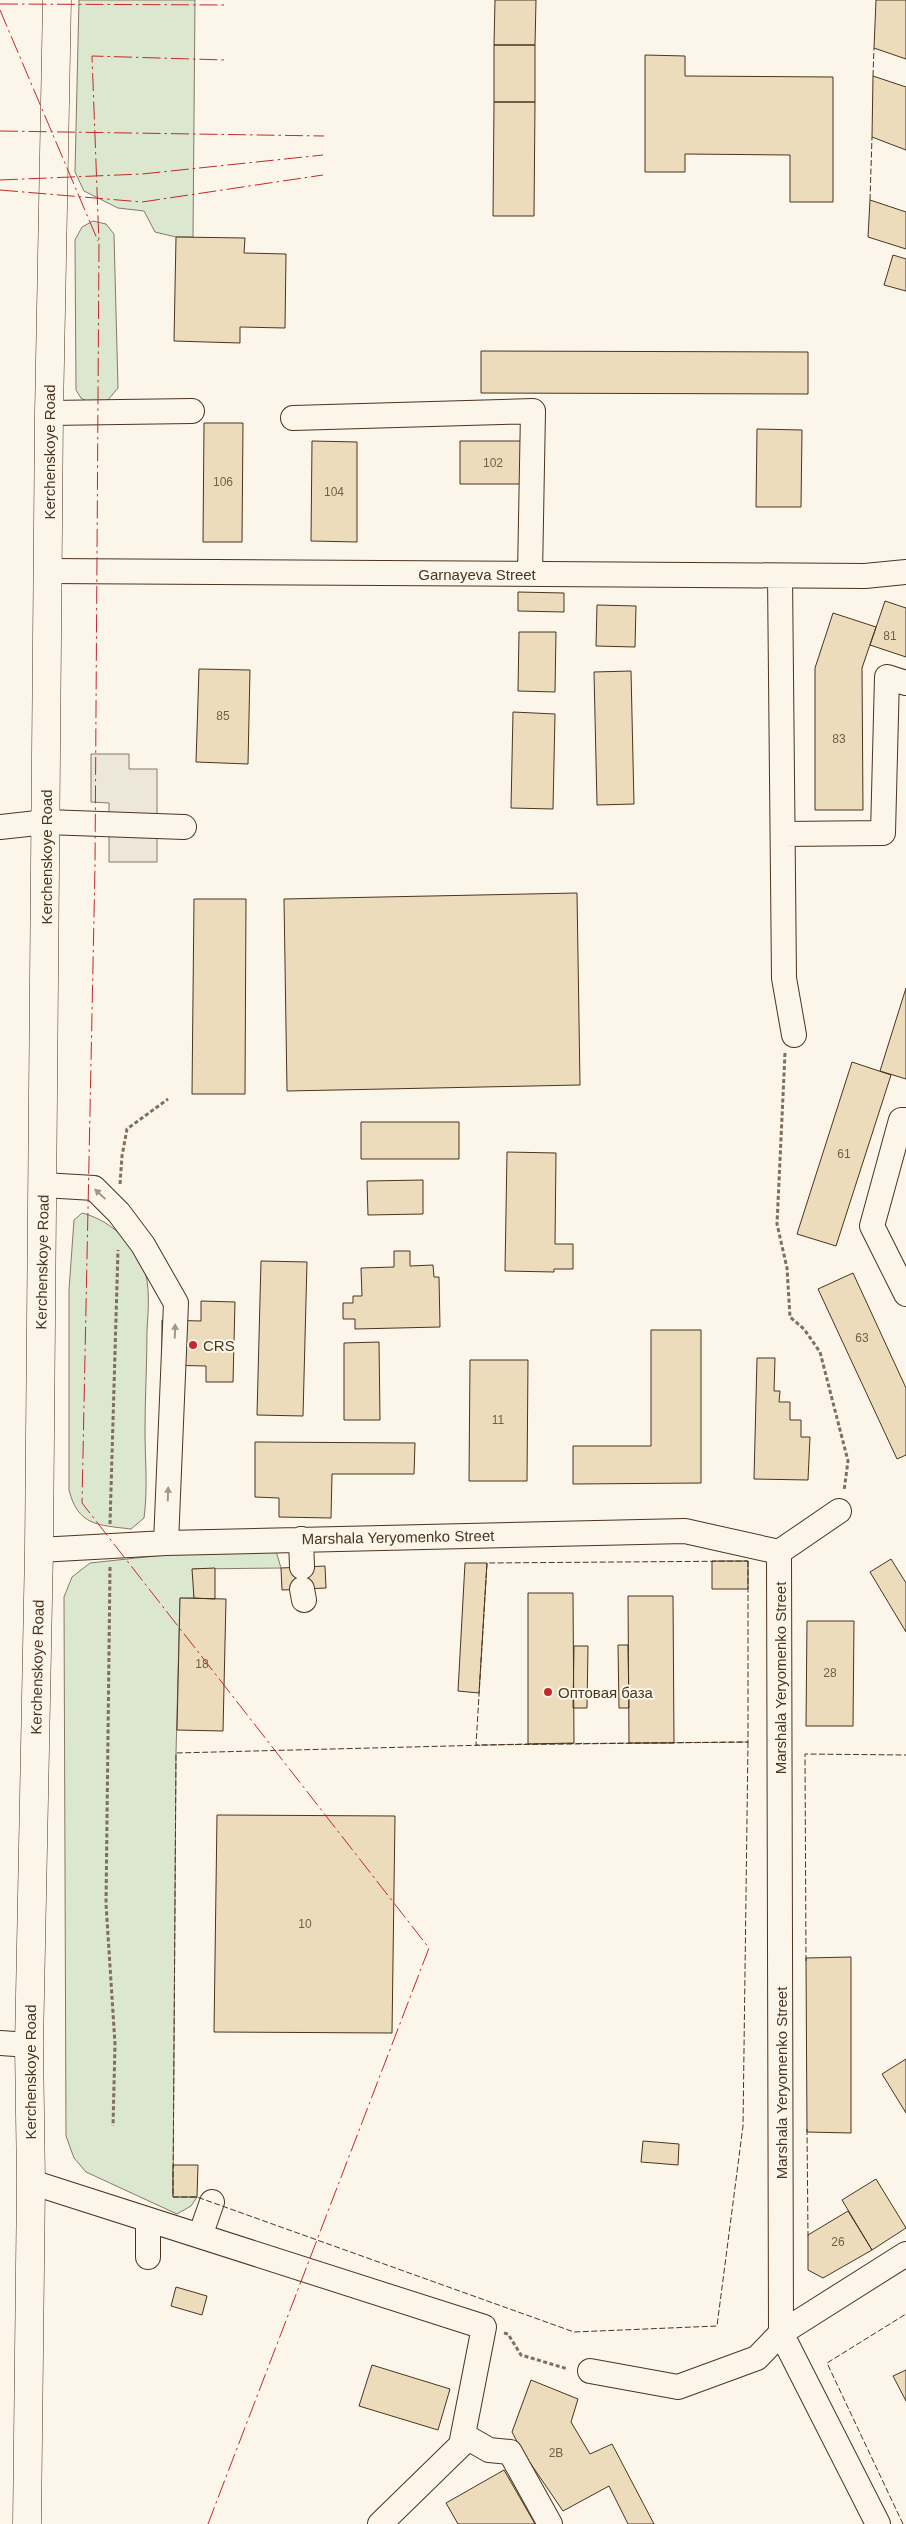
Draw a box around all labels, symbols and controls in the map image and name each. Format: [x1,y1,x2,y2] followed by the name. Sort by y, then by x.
[41,384,58,520] street label: Kerchenskoye Road
[483,456,503,470] house number: 102
[213,475,233,489] house number: 106
[324,485,344,499] house number: 104
[418,566,537,583] street label: Garnayeva Street
[883,629,897,643] house number: 81
[216,709,230,723] house number: 85
[832,732,846,746] house number: 83
[38,789,55,925] street label: Kerchenskoye Road
[837,1147,851,1161] house number: 61
[94,1188,106,1200] one-way arrow
[32,1194,52,1330] street label: Kerchenskoye Road
[171,1323,179,1339] one-way arrow
[855,1331,869,1345] house number: 63
[203,1337,235,1354] place label: CRS
[187,1339,199,1351] marker: CRS
[492,1413,505,1427] house number: 11
[165,1486,173,1502] one-way arrow
[302,1527,495,1547] street label: Marshala Yeryomenko Street
[772,1581,789,1774] street label: Marshala Yeryomenko Street
[27,1599,47,1735] street label: Kerchenskoye Road
[195,1657,209,1671] house number: 18
[823,1666,837,1680] house number: 28
[558,1684,654,1701] place label: Оптовая база
[542,1686,554,1698] marker: Оптовая база
[298,1917,312,1931] house number: 10
[773,1986,790,2179] street label: Marshala Yeryomenko Street
[22,2004,39,2140] street label: Kerchenskoye Road
[831,2235,845,2249] house number: 26
[549,2446,563,2460] house number: 2В

